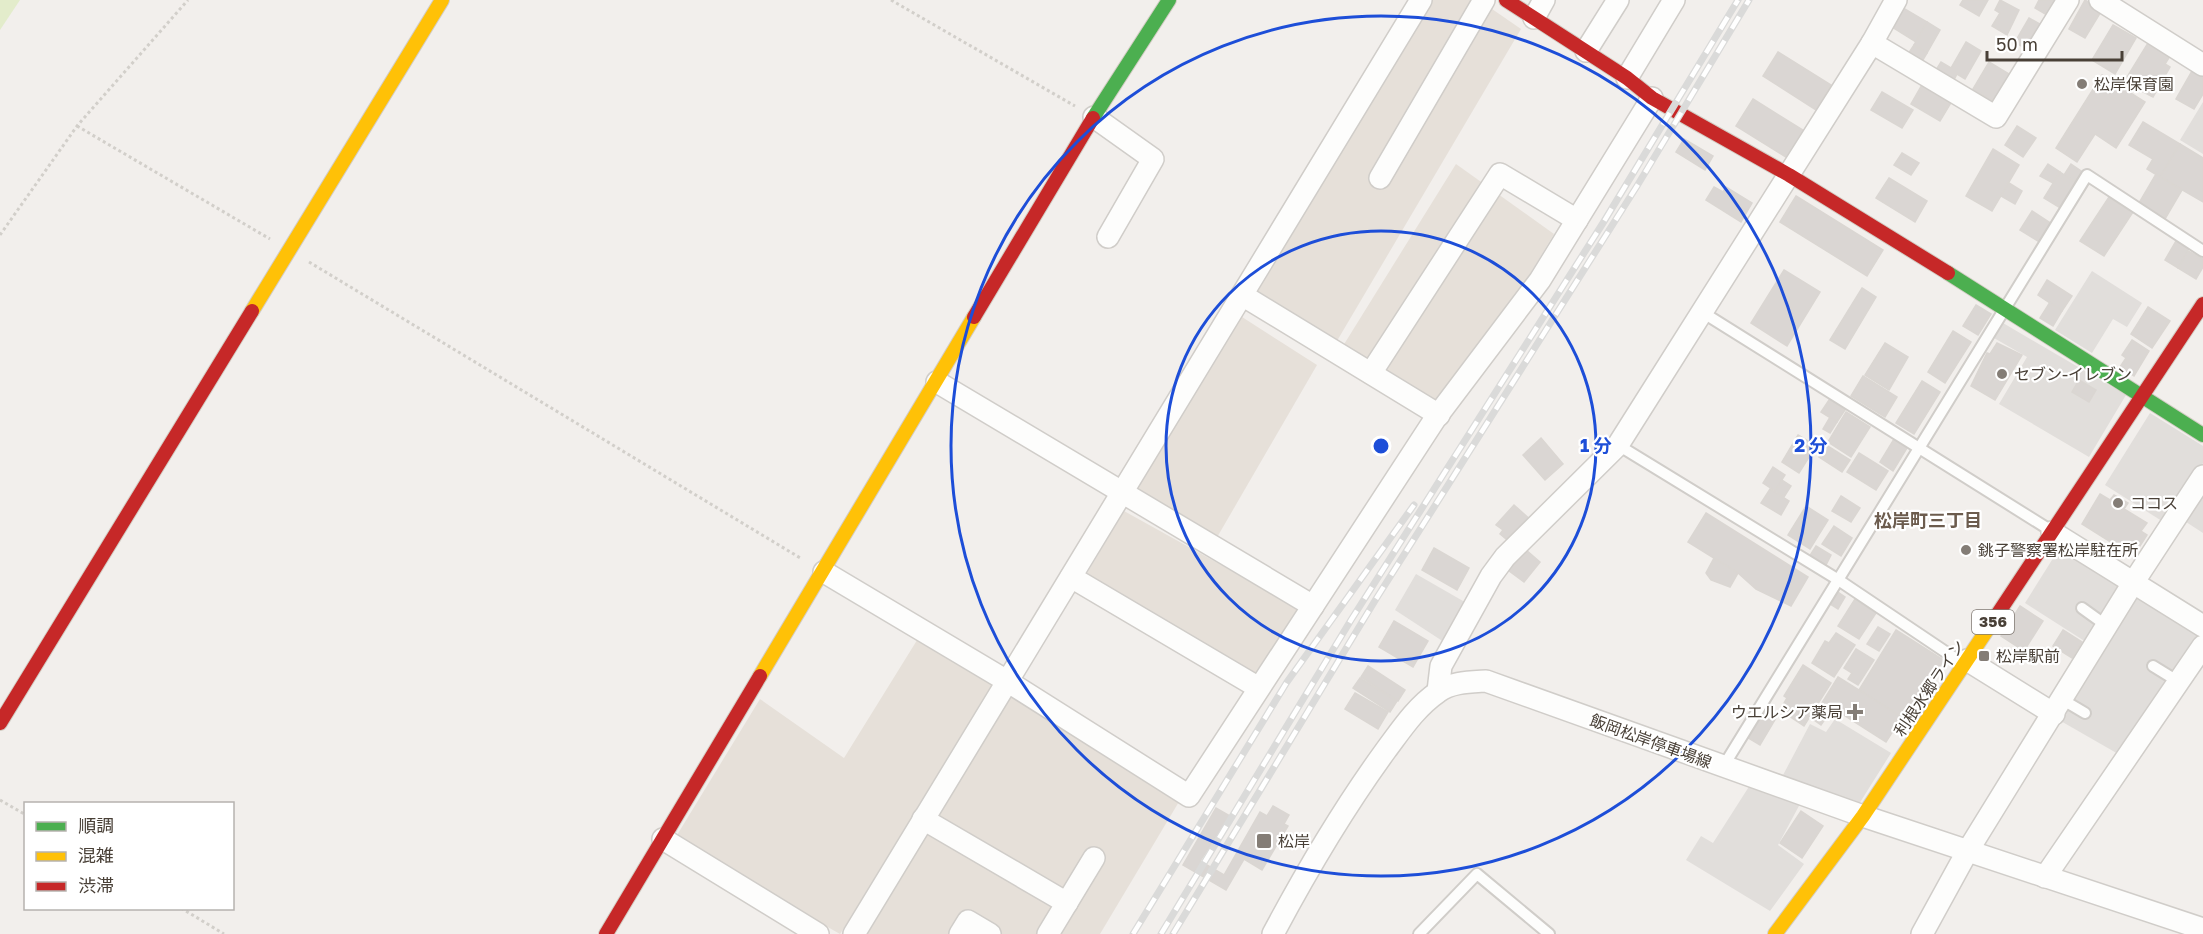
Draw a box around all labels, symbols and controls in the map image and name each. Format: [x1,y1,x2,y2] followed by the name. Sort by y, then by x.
[1987,24,2122,62] scale bar
[1996,33,2038,55] text: 50 m
[2094,74,2174,94] place label: 松岸保育園
[2075,77,2089,91] marker: 松岸保育園
[2014,364,2132,384] place label: セブン-イレブン
[1995,367,2009,381] marker: セブン-イレブン
[1580,434,1612,456] text: 1 分
[1794,434,1828,456] text: 2 分
[1371,436,1391,456] centre of rings
[2130,493,2178,513] place label: ココス
[2111,496,2125,510] marker: ココス
[1874,509,1982,531] district label: 松岸町三丁目
[1978,540,2138,560] place label: 銚子警察署松岸駐在所
[1959,543,1973,557] marker: 銚子警察署松岸駐在所
[1972,610,2014,634] road number: 356
[1889,636,1969,740] street label: 利根水郷ライン
[1996,646,2060,666] place label: 松岸駅前
[1977,649,1991,663] marker: 松岸駅前
[1731,702,1843,722] place label: ウエルシア薬局
[1848,705,1862,719] marker: ウエルシア薬局
[1587,710,1715,772] street label: 飯岡松岸停車場線
[24,802,234,910] legend
[78,814,114,836] text: 順調
[1278,831,1310,851] place label: 松岸
[1255,832,1273,850] marker: 松岸
[78,844,114,866] text: 混雑
[78,874,114,896] text: 渋滞

